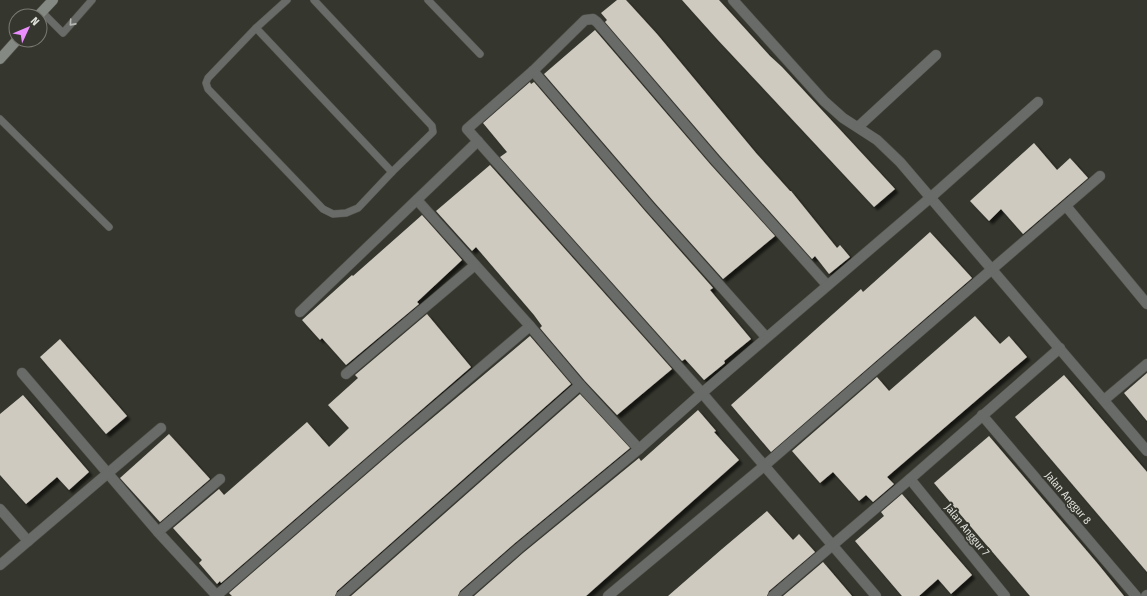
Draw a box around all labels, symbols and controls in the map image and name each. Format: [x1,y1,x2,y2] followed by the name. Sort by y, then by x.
[8,8,48,48] north arrow
[28,15,42,28] text: N
[69,18,77,26] one-way arrow
[1042,469,1094,527] street label: Jalan Anggur 8
[942,501,992,559] street label: Jalan Anggur 7

